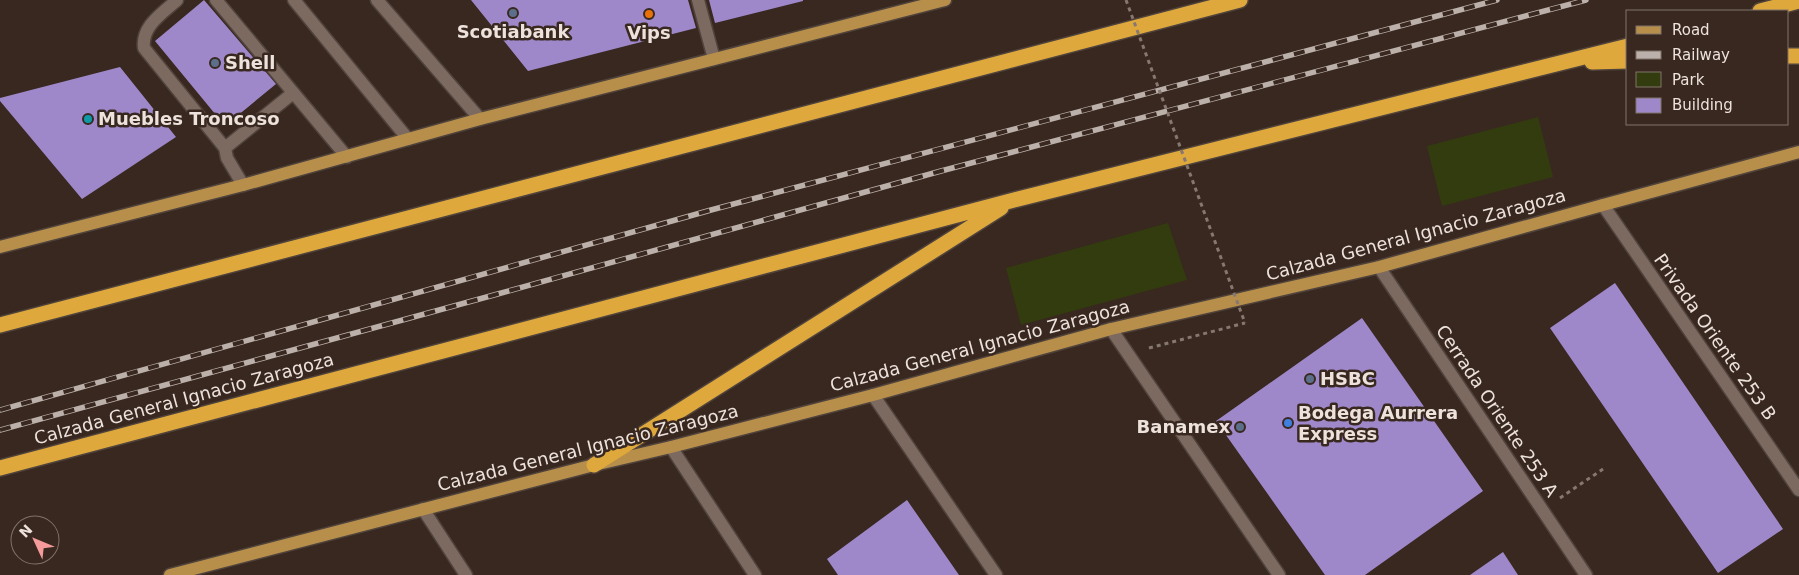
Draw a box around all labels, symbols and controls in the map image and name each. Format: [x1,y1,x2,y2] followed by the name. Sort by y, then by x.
[507,7,519,19] marker: Scotiabank
[643,8,655,20] marker: Vips
[1626,10,1789,125] legend
[457,21,570,42] place label: Scotiabank
[1672,21,1710,39] text: Road
[627,22,671,43] place label: Vips
[1672,46,1730,64] text: Railway
[225,52,275,73] place label: Shell
[209,57,221,69] marker: Shell
[1672,71,1705,89] text: Park
[1672,96,1733,114] text: Building
[98,108,280,129] place label: Muebles Troncoso
[82,113,94,125] marker: Muebles Troncoso
[1264,184,1568,285] street label: Calzada General Ignacio Zaragoza
[1650,250,1781,424] street label: Privada Oriente 253 B
[828,295,1132,396] street label: Calzada General Ignacio Zaragoza
[1432,321,1563,501] street label: Cerrada Oriente 253 A
[32,348,336,449] street label: Calzada General Ignacio Zaragoza
[1320,368,1375,389] place label: HSBC
[1304,373,1316,385] marker: HSBC
[435,400,741,495] street label: Calzada General Ignacio Zaragoza
[1298,402,1458,444] place label: Bodega Aurrera Express
[1137,416,1230,437] place label: Banamex
[1282,417,1294,429] marker: Bodega Aurrera Express
[1234,421,1246,433] marker: Banamex
[10,515,60,565] north arrow
[16,521,35,541] text: N

